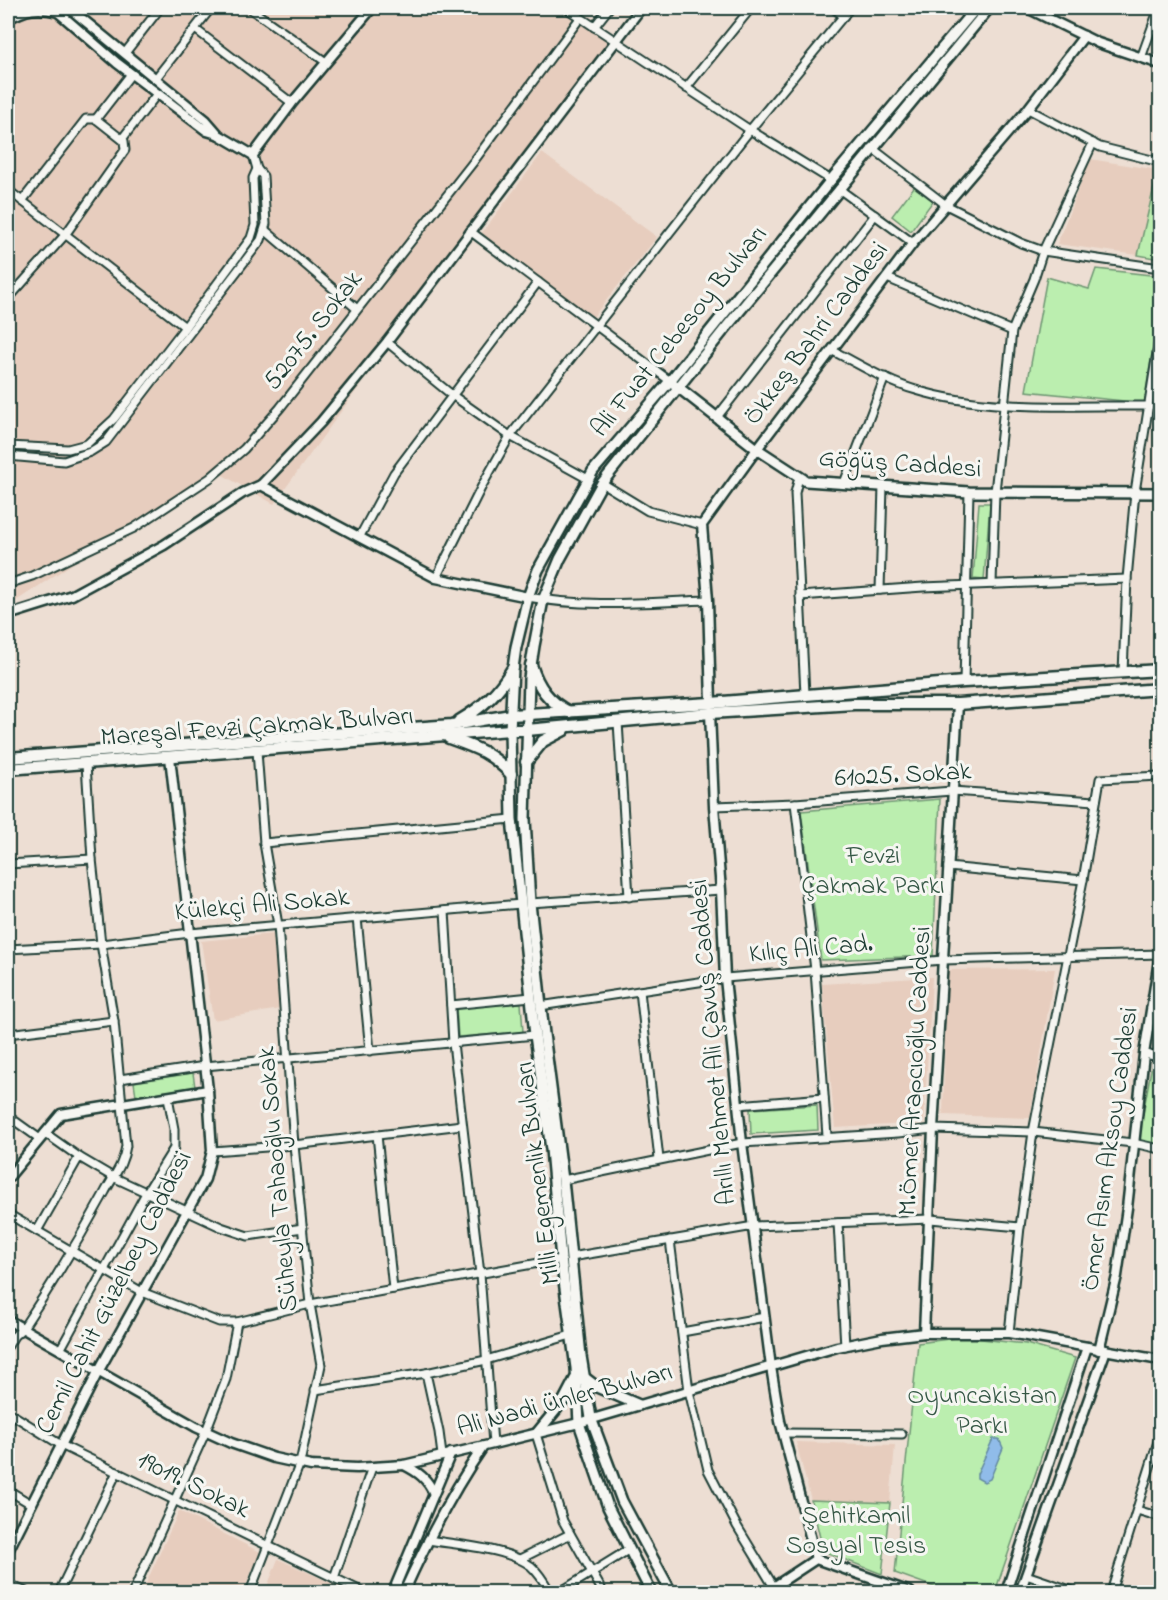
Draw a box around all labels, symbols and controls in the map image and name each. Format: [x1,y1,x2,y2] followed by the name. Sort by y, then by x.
[582,218,778,446] street label: Ali Fuat Cebesoy Bulvarı
[735,234,899,434] street label: Ökkeş Bahri Caddesi
[255,263,373,399] street label: 52075. Sokak
[817,440,983,490] street label: Göğüş Caddesi
[99,698,415,758] street label: Mareşal Fevzi Çakmak Bulvarı
[834,753,973,799] street label: 61025. Sokak
[801,838,945,906] park label: Fevzi Çakmak Parkı
[681,877,747,1207] street label: Arıllı Mehmet Ali Çavuş Caddesi
[173,879,352,933] street label: Külekçi Ali Sokak
[889,925,943,1217] street label: M.Ömer Arapcıoğlu Caddesi
[747,926,875,974] street label: Kılıç Ali Cad.
[1072,1005,1150,1293] street label: Ömer Asım Aksoy Caddesi
[248,1044,310,1313] street label: Süheyla Tahaoğlu Sokak
[506,1059,572,1287] street label: Milli Egemenlik Bulvarı
[27,1145,203,1441] street label: Cemil Cahit Güzelbey Caddesi
[453,1354,677,1448] street label: Ali Nadi Ünler Bulvarı
[907,1378,1057,1446] park label: Oyuncakistan Parkı
[130,1442,256,1530] street label: 19019. Sokak
[786,1498,926,1566] park label: Şehitkamil Sosyal Tesis

